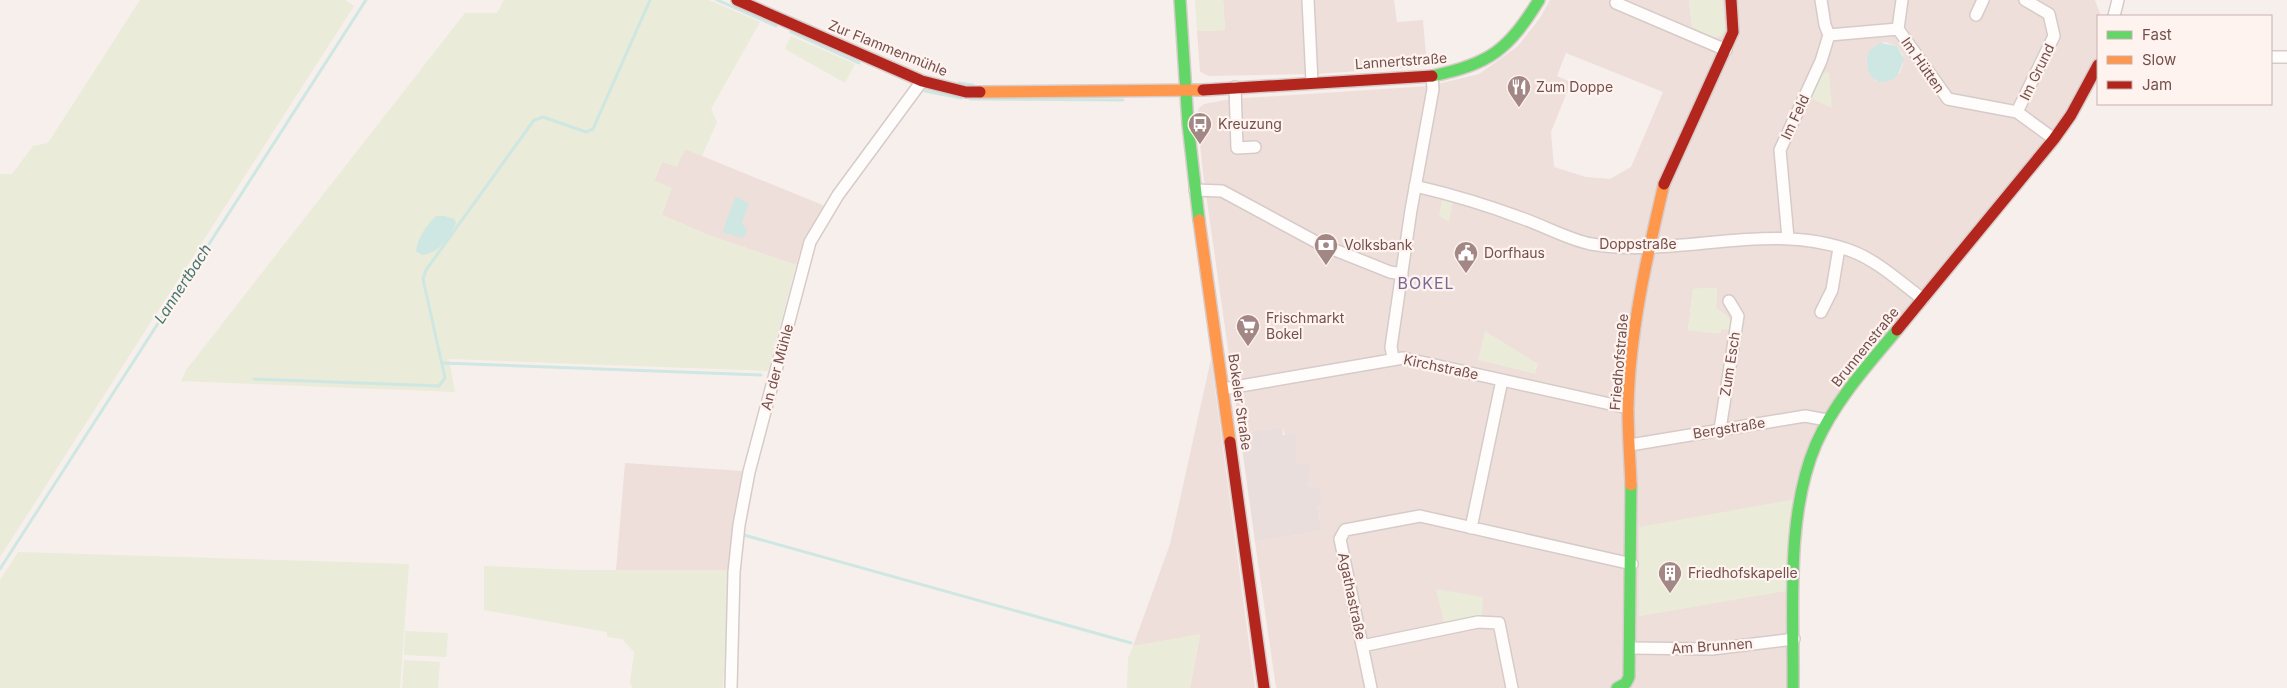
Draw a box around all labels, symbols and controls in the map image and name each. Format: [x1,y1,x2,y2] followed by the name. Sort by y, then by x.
[2097,15,2272,105] legend
[826,16,950,79] street label: Zur Flammenmühle
[2142,25,2172,44] text: Fast
[1898,34,1949,96] street label: Im Hütten
[2016,41,2058,103] street label: Im Grund
[1354,49,1448,72] street label: Lannertstraße
[2142,50,2176,69] text: Slow
[1506,74,1532,108] restaurant icon: Zum Doppe
[2142,75,2172,94] text: Jam
[1536,78,1613,95] place label: Zum Doppe
[1777,92,1812,142] street label: Im Feld
[1187,111,1213,145] bus stop icon: Kreuzung
[1218,115,1282,132] place label: Kreuzung
[1313,232,1339,266] bank icon: Volksbank
[1599,235,1677,252] street label: Doppstraße
[1344,236,1413,253] place label: Volksbank
[150,240,215,327] water label: Lannertbach
[1453,240,1479,274] public building icon: Dorfhaus
[1484,244,1545,261] place label: Dorfhaus
[1397,273,1455,293] district label: BOKEL
[1827,303,1902,390] street label: Brunnenstraße
[1266,309,1345,342] place label: Frischmarkt Bokel
[1235,313,1261,347] supermarket icon: Frischmarkt Bokel
[1606,313,1631,411] street label: Friedhofstraße
[757,322,796,412] street label: An der Mühle
[1716,330,1743,398] street label: Zum Esch
[1402,350,1480,383] street label: Kirchstraße
[1225,353,1256,451] street label: Bokeler Straße
[1692,413,1766,442] street label: Bergstraße
[1335,551,1370,641] street label: Agathastraße
[1657,560,1683,594] building icon: Friedhofskapelle
[1688,564,1798,581] place label: Friedhofskapelle
[1671,634,1753,657] street label: Am Brunnen

